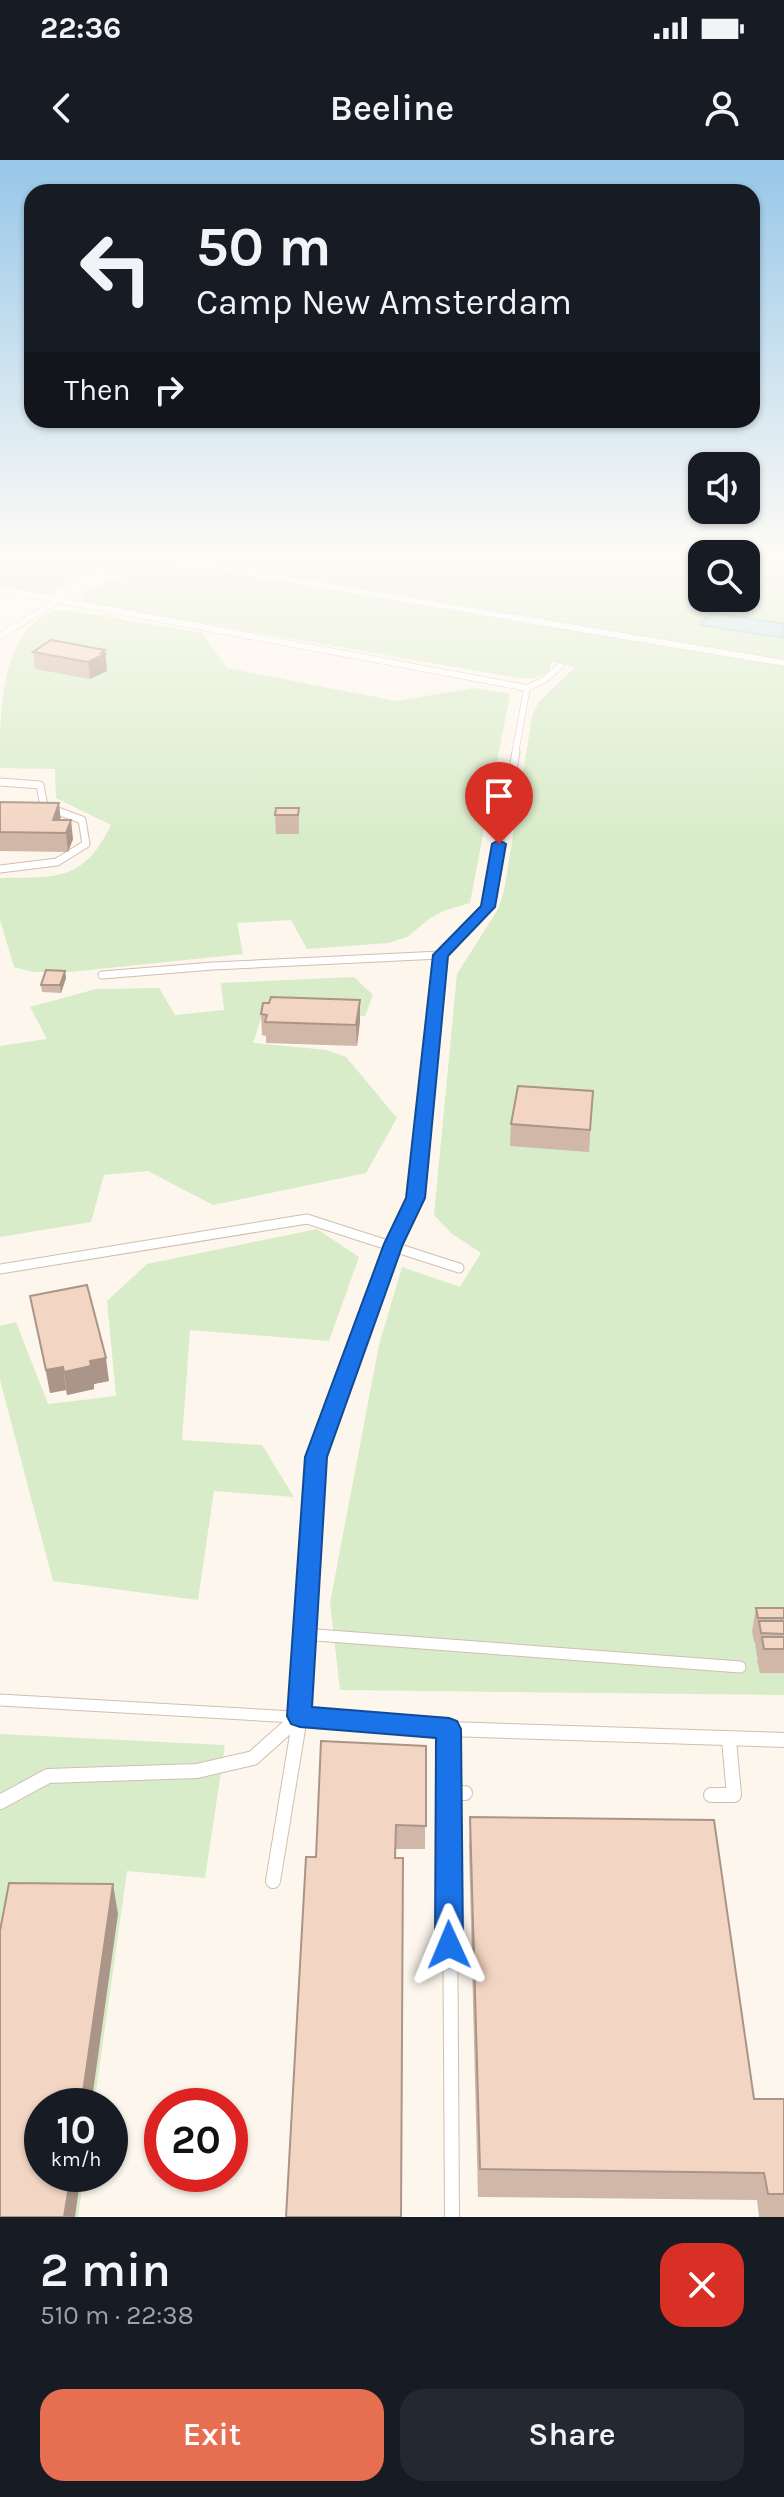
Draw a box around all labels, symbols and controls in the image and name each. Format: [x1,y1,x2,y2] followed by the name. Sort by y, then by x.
[40,10,121,46] text: 22:36
[40,86,84,130] icon: back
[700,86,744,130] icon: person
[330,87,454,129] text: Beeline
[196,214,331,279] text: 50 m
[64,216,168,320] icon: left
[196,281,572,323] text: Camp New Amsterdam
[147,368,191,412] icon: right
[64,372,131,408] text: Then
[688,452,760,612] map controls
[688,452,760,524] button: sound
[688,540,760,612] button: search
[465,762,533,844] pin
[477,774,521,818] icon: arrive
[407,1903,491,1987] position arrow
[144,2088,248,2192] speed limit sign: 20
[56,2106,96,2153] text: 10
[51,2148,101,2171] text: km/h
[40,2242,171,2298] text: 2 min
[660,2243,744,2327] button: close
[40,2300,194,2331] text: 510 m · 22:38
[40,2389,384,2481] button: Exit
[400,2389,744,2481] button: Share

